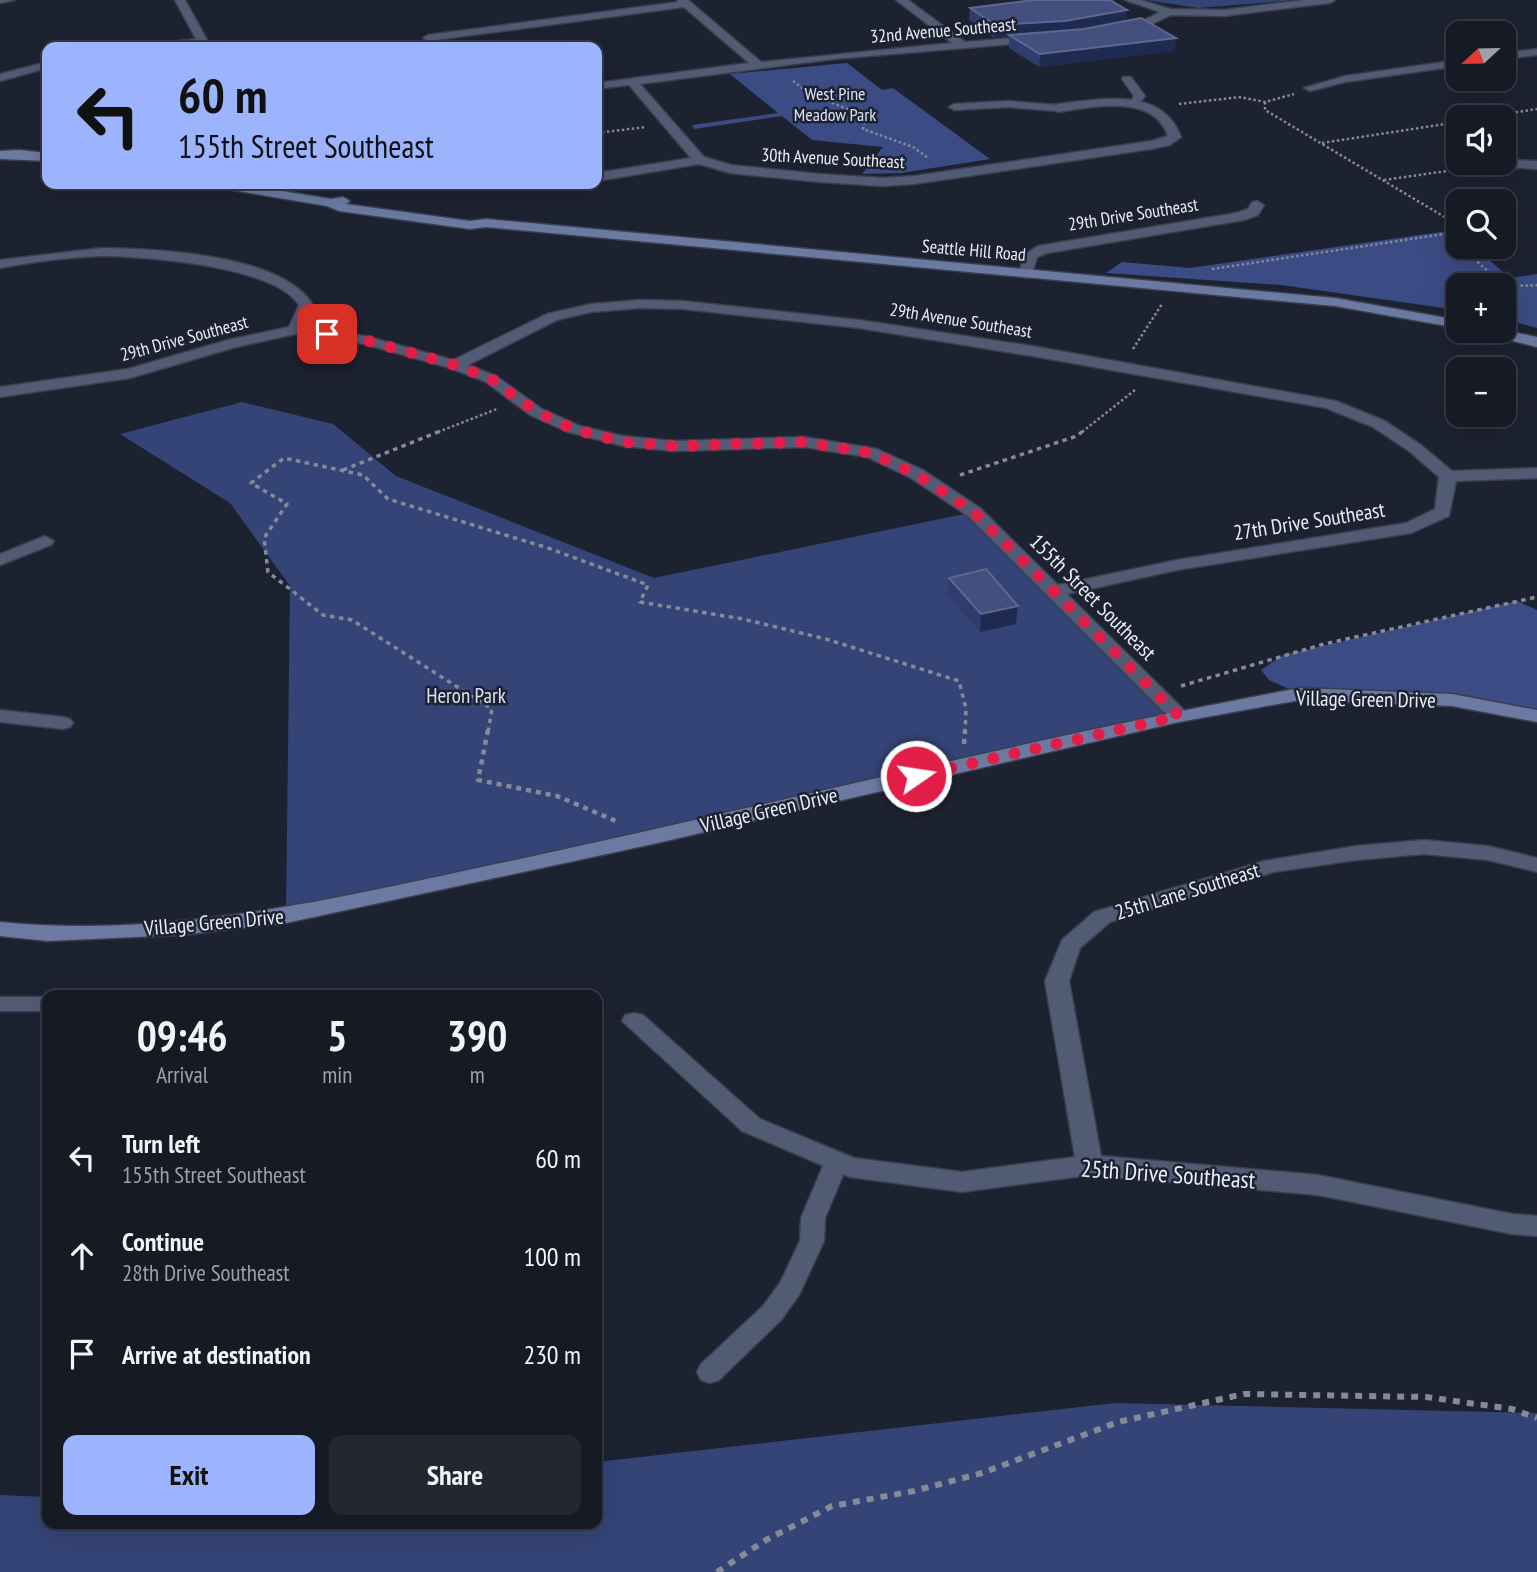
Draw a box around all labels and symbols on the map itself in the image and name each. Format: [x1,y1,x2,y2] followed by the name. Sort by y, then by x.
[869,12,1017,48] street label: 32nd Avenue Southeast
[1446,21,1516,91] north arrow
[794,82,876,126] park label: West Pine Meadow Park
[761,143,905,173] street label: 30th Avenue Southeast
[1066,192,1200,236] street label: 29th Drive Southeast
[921,234,1027,266] street label: Seattle Hill Road
[888,297,1034,343] street label: 29th Avenue Southeast
[297,304,357,364] pin
[118,310,250,366] street label: 29th Drive Southeast
[1231,496,1387,546] street label: 27th Drive Southeast
[1024,528,1162,666] street label: 155th Street Southeast
[426,682,506,709] park label: Heron Park
[1295,684,1436,714] street label: Village Green Drive
[879,739,953,813] position arrow
[697,781,840,839] street label: Village Green Drive
[1111,856,1263,926] street label: 25th Lane Southeast
[142,902,285,942] street label: Village Green Drive
[1080,1152,1257,1196] street label: 25th Drive Southeast

